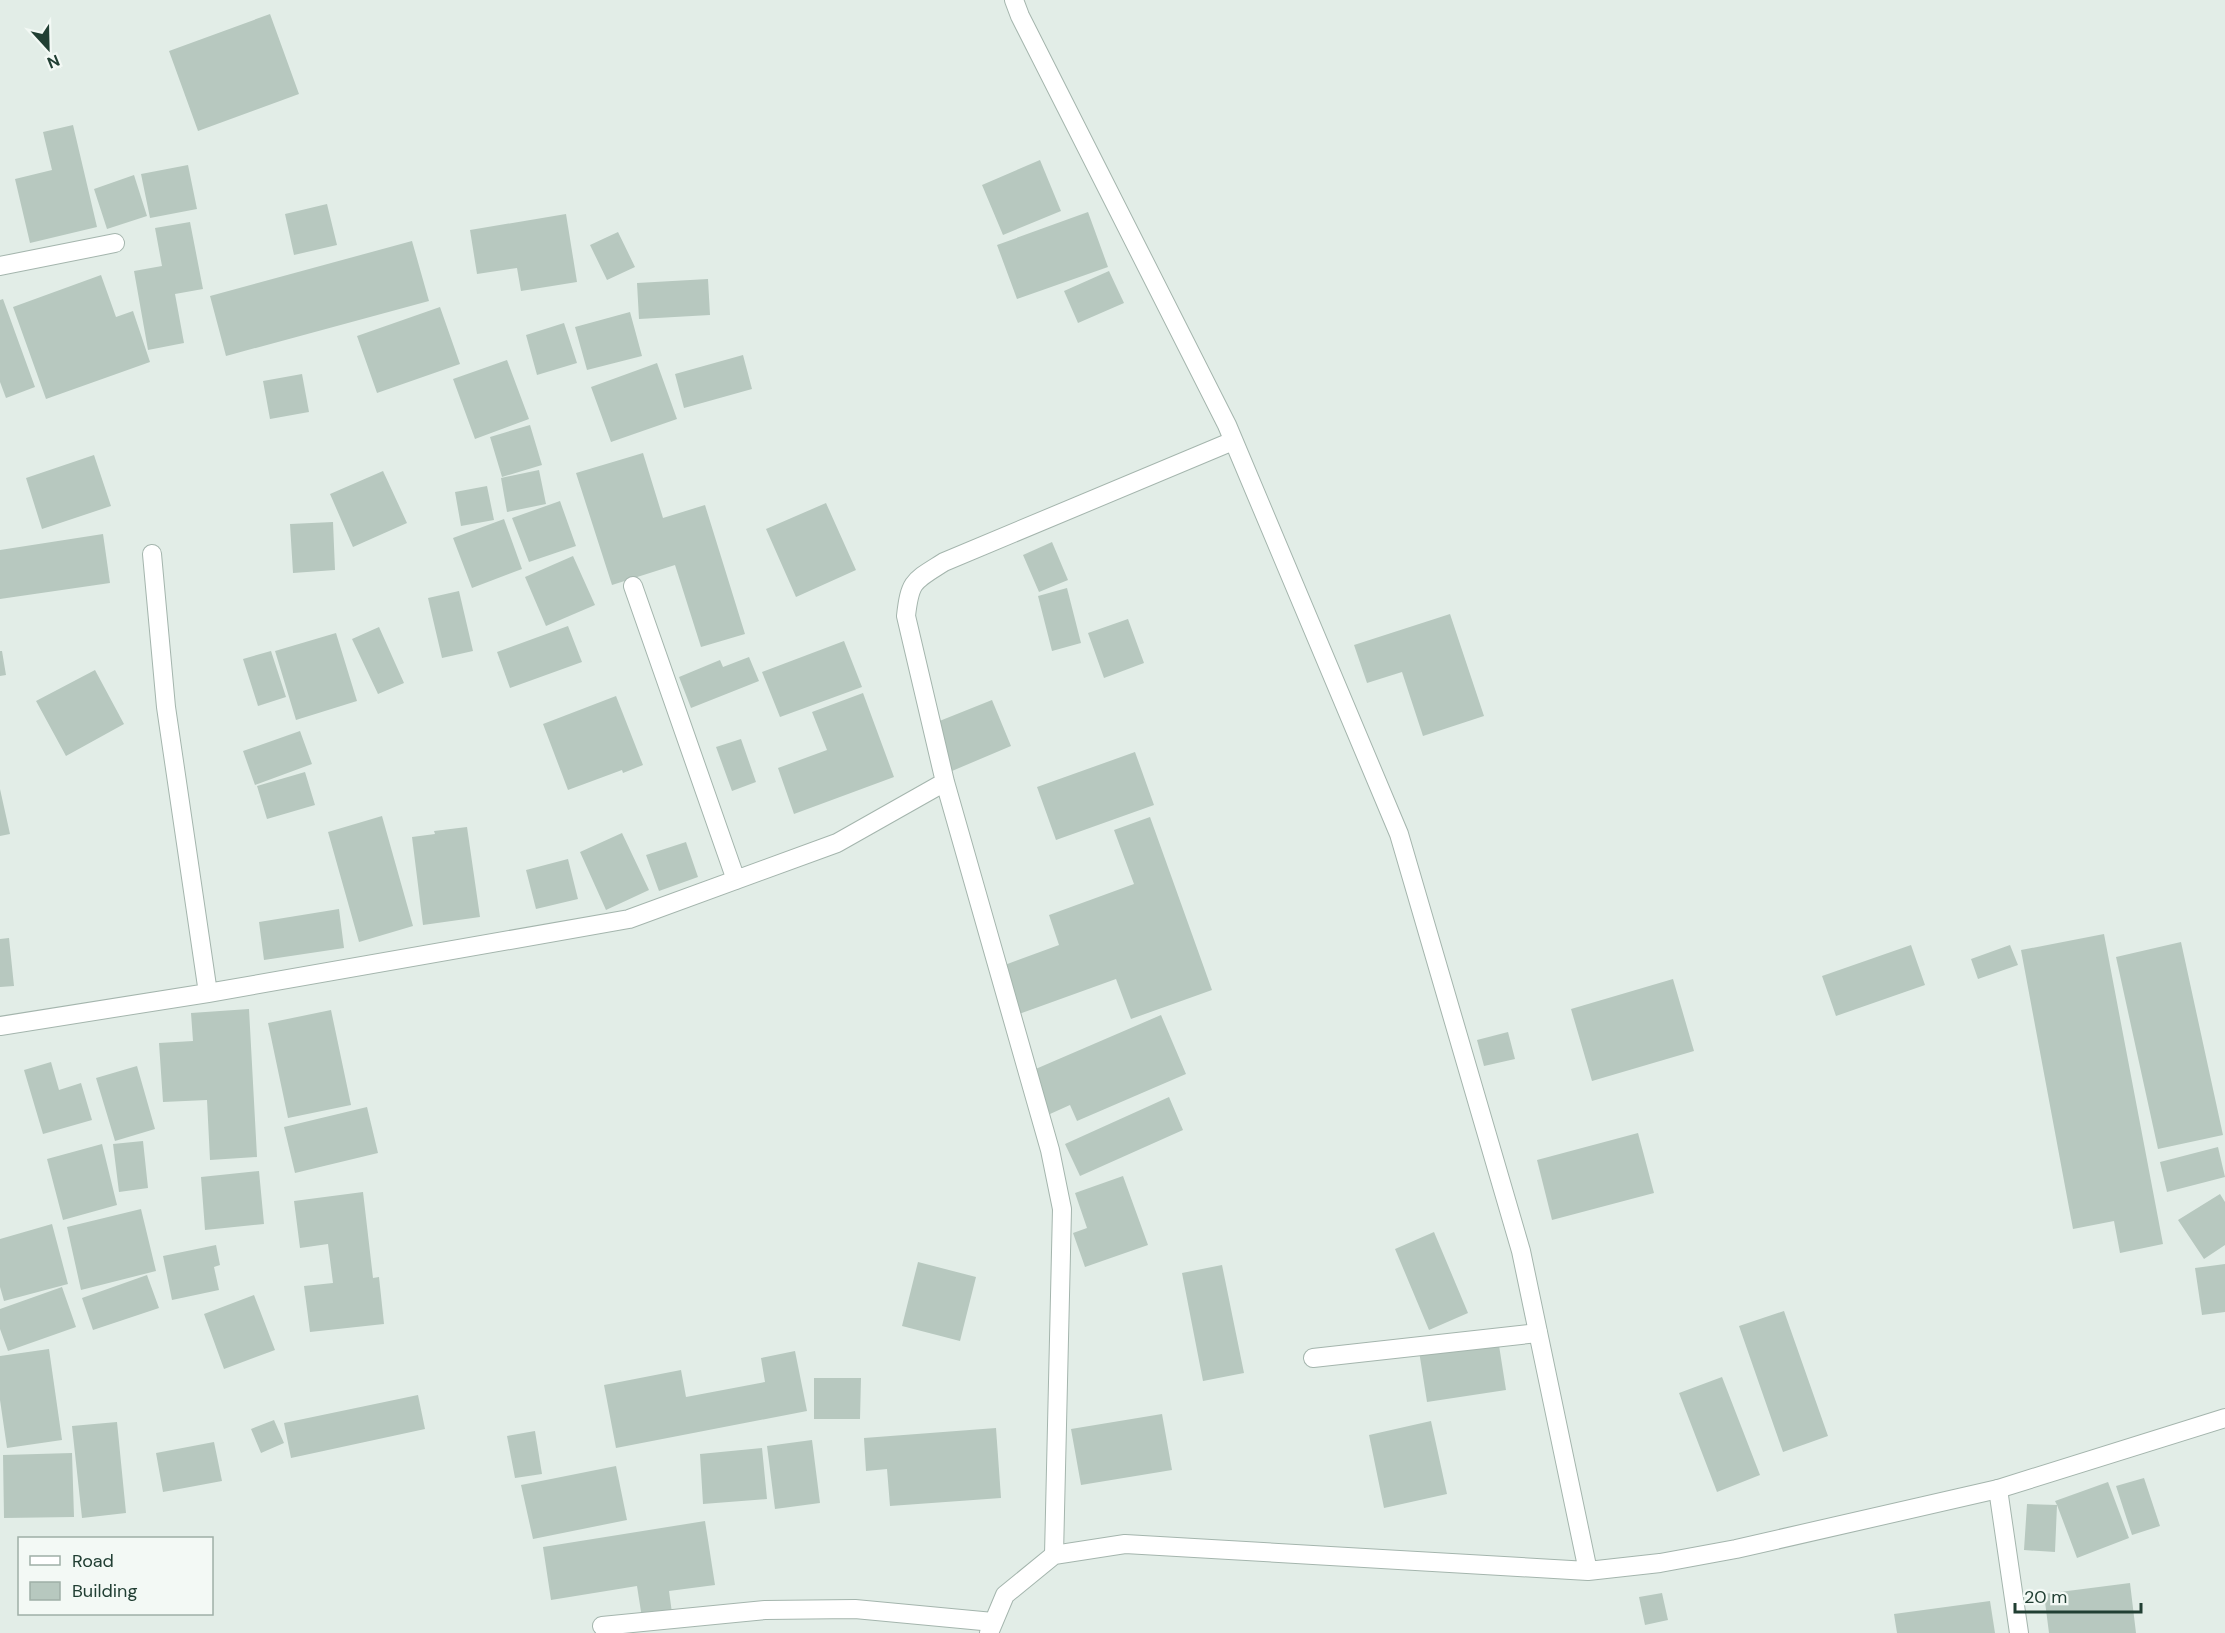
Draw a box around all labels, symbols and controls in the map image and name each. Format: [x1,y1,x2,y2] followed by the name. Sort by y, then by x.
[18,18,78,78] north arrow
[44,50,63,73] text: N
[18,1537,213,1615] legend
[72,1549,114,1573] text: Road
[2015,1576,2141,1614] scale bar
[72,1579,137,1603] text: Building
[2024,1585,2067,1609] text: 20 m

